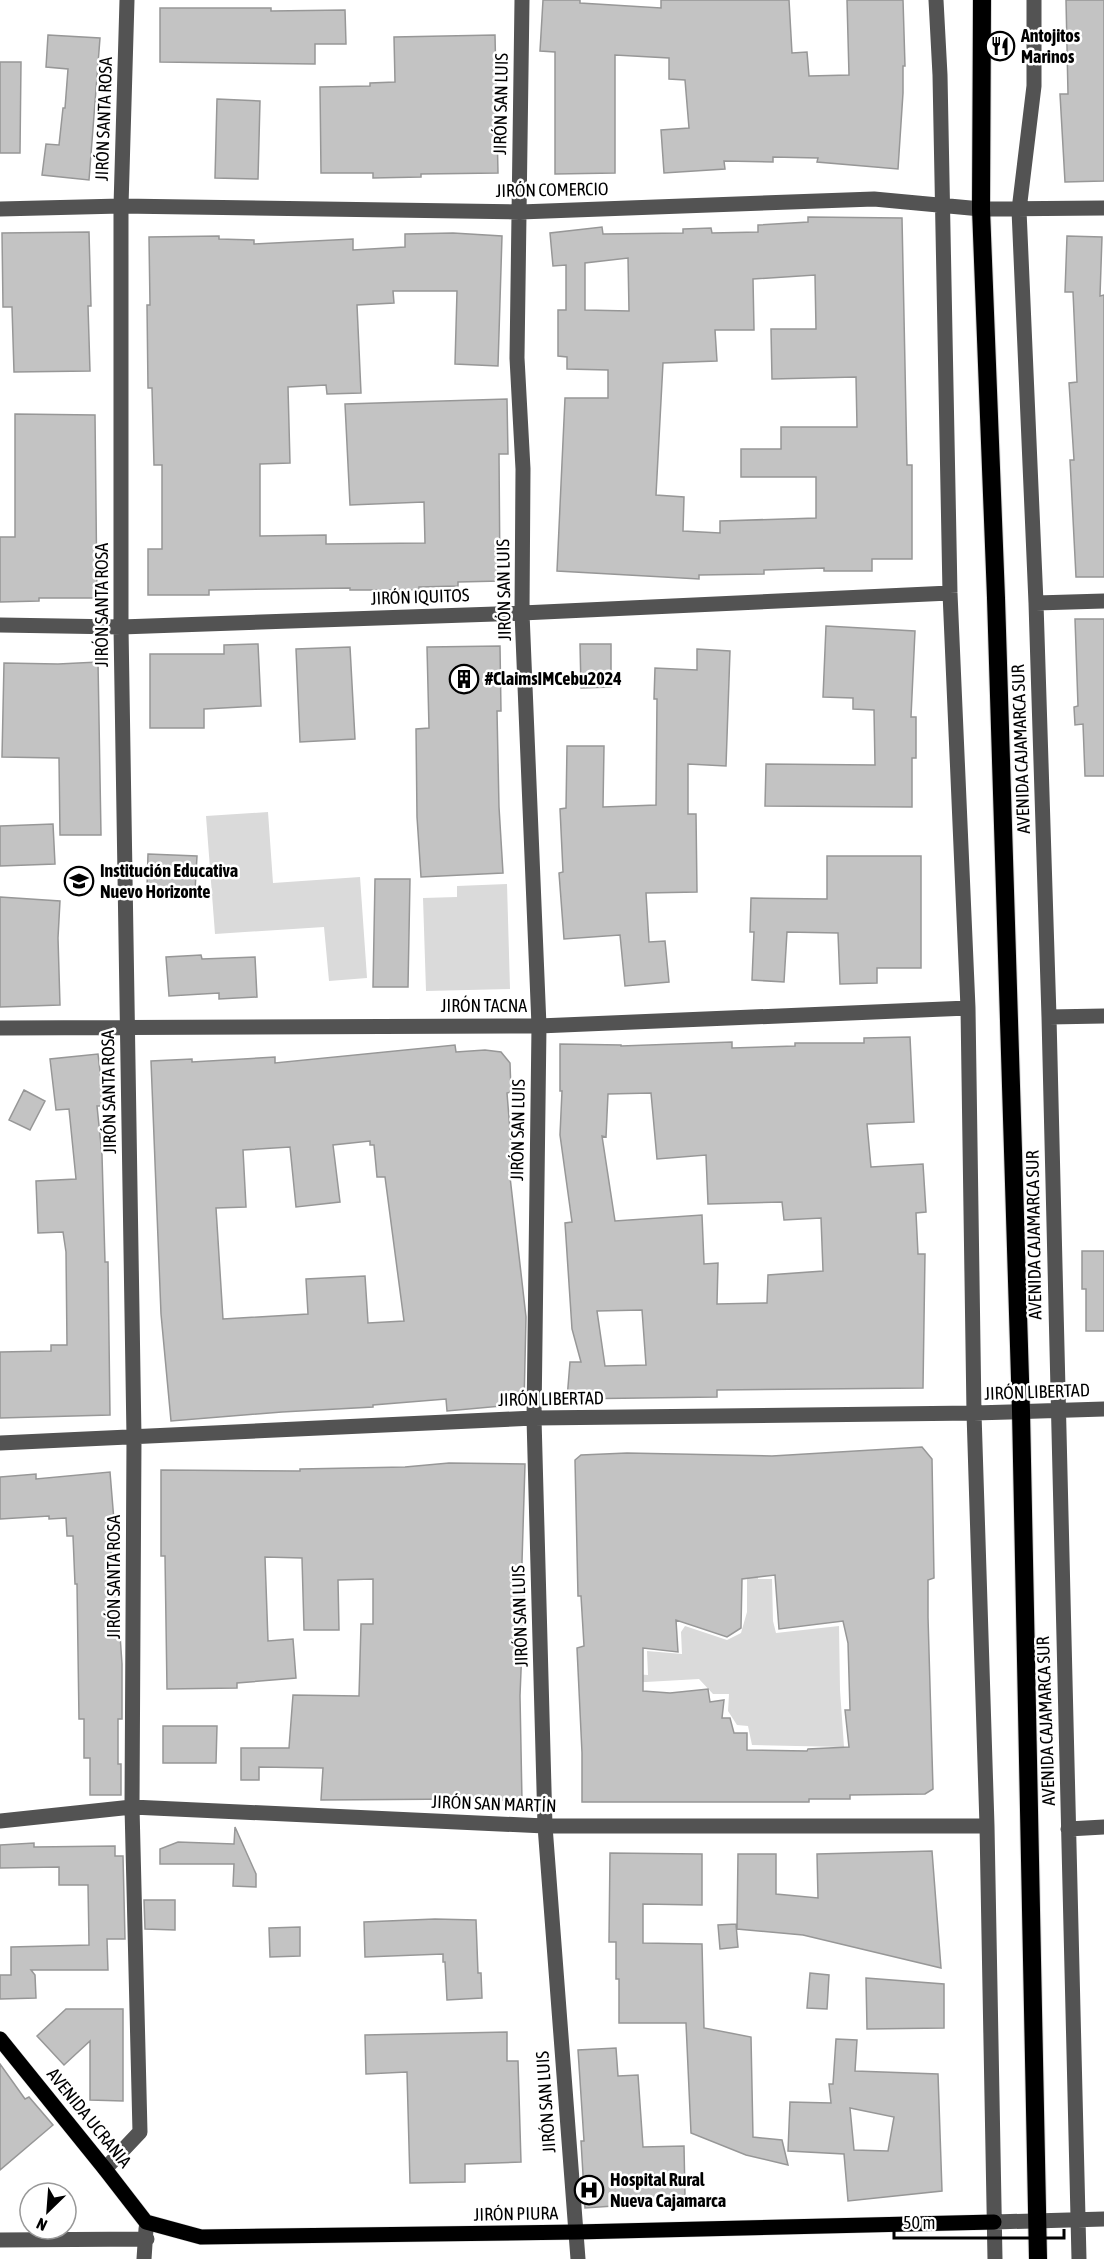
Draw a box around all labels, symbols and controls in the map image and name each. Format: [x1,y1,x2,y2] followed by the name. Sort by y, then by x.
[1020,25,1081,67] place label: Antojitos Marinos
[984,30,1016,62] restaurant icon: Antojitos Marinos
[489,52,512,155] street label: JIRÓN SAN LUIS
[91,57,116,181] street label: JIRÓN SANTA ROSA
[495,178,609,201] street label: JIRÓN COMERCIO
[492,538,515,641] street label: JIRÓN SAN LUIS
[91,543,112,667] street label: JIRÓN SANTA ROSA
[370,584,470,609] street label: JIRÓN IQUITOS
[448,663,480,695] building icon: #ClaimsIMCebu2024
[1007,664,1034,834] street label: AVENIDA CAJAMARCA SUR
[484,668,622,689] place label: #ClaimsIMCebu2024
[100,860,238,902] place label: Institución Educativa Nuevo Horizonte
[63,865,95,897] school or university icon: Institución Educativa Nuevo Horizonte
[441,995,527,1016] street label: JIRÓN TACNA
[97,1030,120,1154] street label: JIRÓN SANTA ROSA
[506,1078,529,1181] street label: JIRÓN SAN LUIS
[1022,1150,1045,1320] street label: AVENIDA CAJAMARCA SUR
[984,1379,1090,1404] street label: JIRÓN LIBERTAD
[498,1387,604,1410] street label: JIRÓN LIBERTAD
[103,1515,124,1639] street label: JIRÓN SANTA ROSA
[507,1564,532,1667] street label: JIRÓN SAN LUIS
[1032,1636,1059,1806] street label: AVENIDA CAJAMARCA SUR
[431,1791,557,1816] street label: JIRÓN SAN MARTÍN
[531,2050,560,2154] street label: JIRÓN SAN LUIS
[43,2064,136,2172] street label: AVENIDA UCRANIA
[610,2169,726,2211] place label: Hospital Rural Nueva Cajamarca
[573,2174,605,2206] hospital icon: Hospital Rural Nueva Cajamarca
[18,2181,78,2241] north arrow
[474,2202,559,2225] street label: JIRÓN PIURA
[894,2202,1064,2240] scale bar
[903,2212,935,2233] text: 50 m
[34,2214,50,2235] text: N

